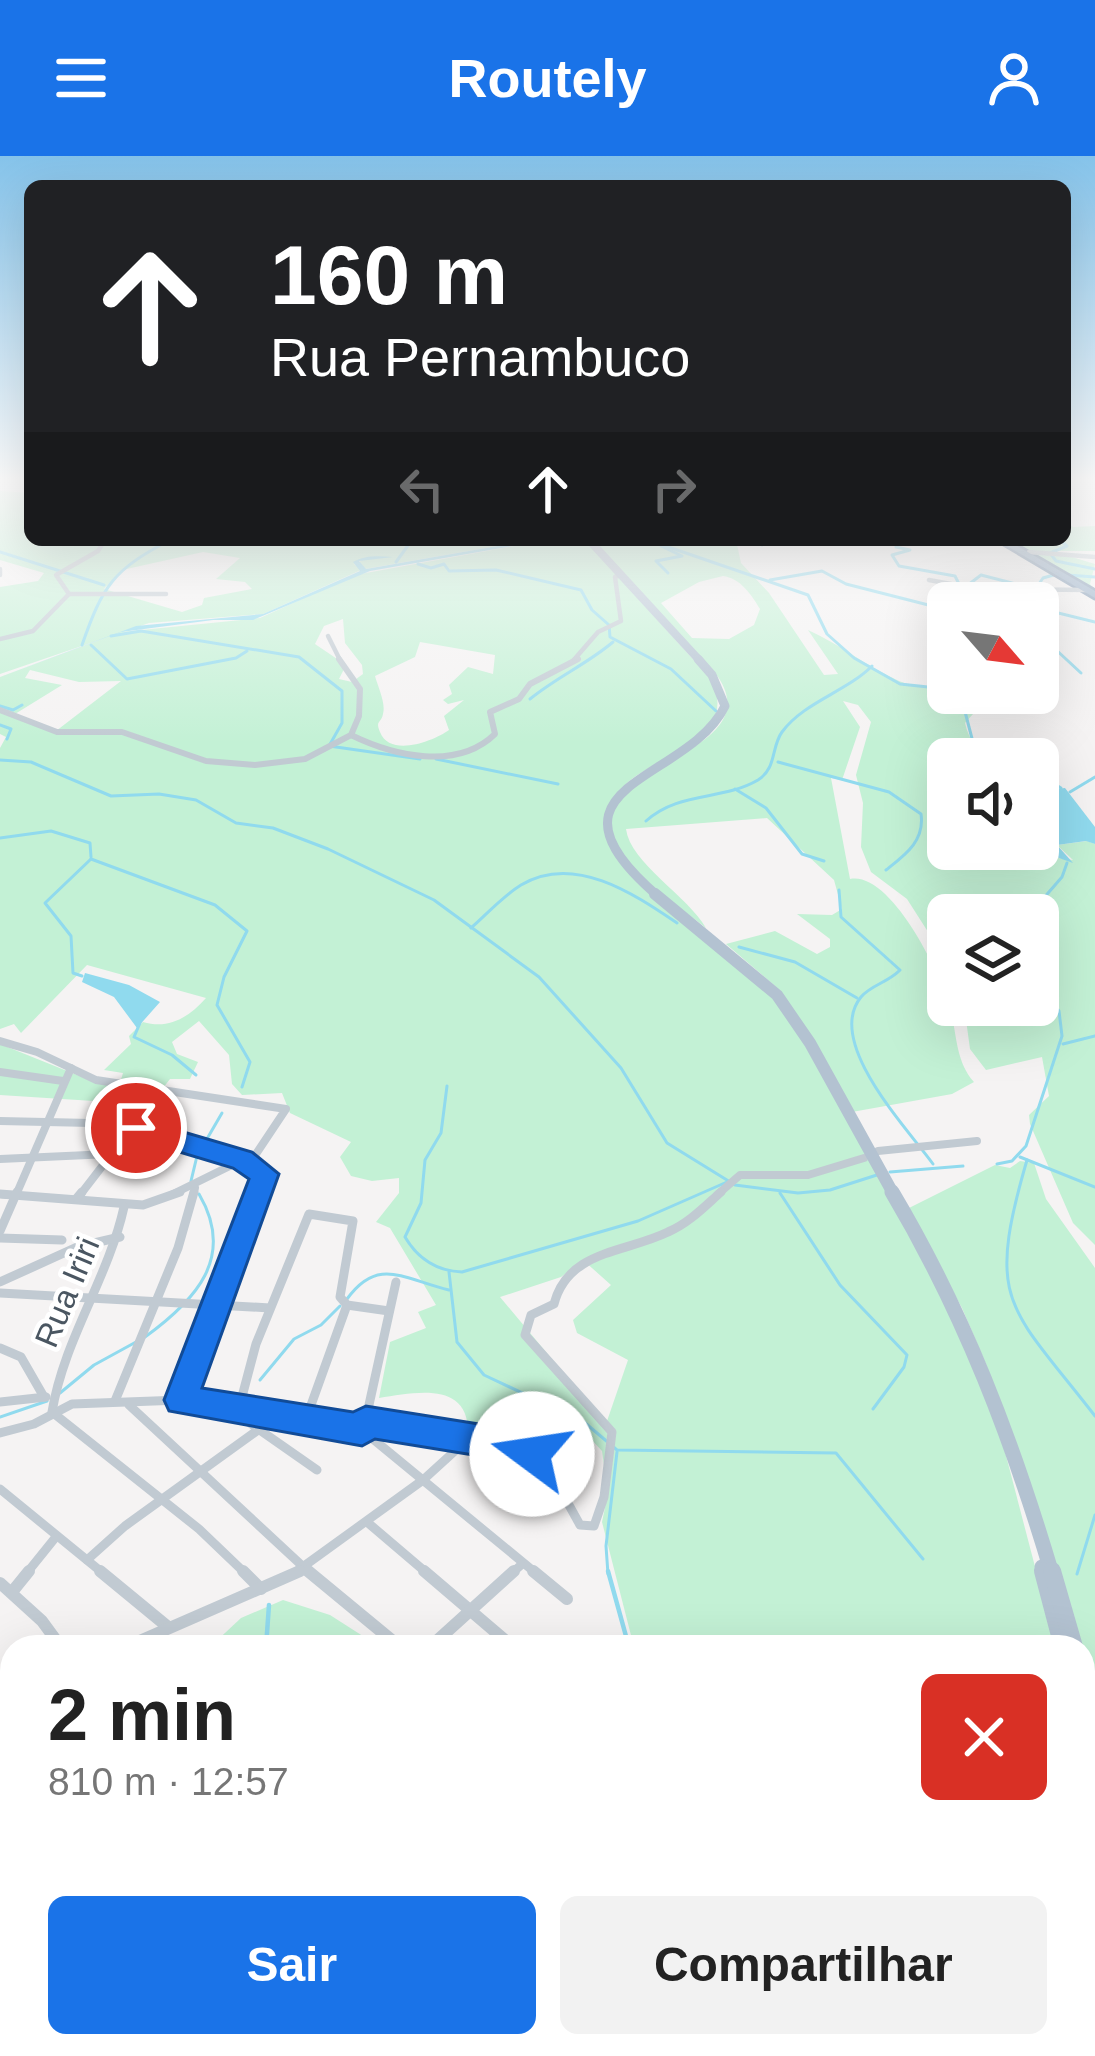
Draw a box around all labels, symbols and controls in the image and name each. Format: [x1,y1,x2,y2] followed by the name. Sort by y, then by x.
[48,45,114,111] icon: menu
[981,45,1047,111] icon: person
[448,48,647,108] text: Routely
[72,228,228,384] icon: ahead
[270,228,508,322] text: 160 m
[270,327,690,387] text: Rua Pernambuco
[389,456,455,522] icon: left
[515,456,581,522] icon: ahead
[641,456,707,522] icon: right
[927,582,1059,714] north arrow
[927,582,1059,1026] map controls
[927,738,1059,870] button: sound
[927,894,1059,1026] button: layers
[85,1077,187,1179] pin
[103,1095,169,1161] icon: arrive
[27,1232,107,1352] street label: Rua Iriri
[469,1391,595,1517] position arrow
[921,1674,1047,1800] button: close
[48,1675,236,1755] text: 2 min
[48,1760,289,1803] text: 810 m · 12:57
[48,1896,536,2034] button: Sair
[560,1896,1047,2034] button: Compartilhar

